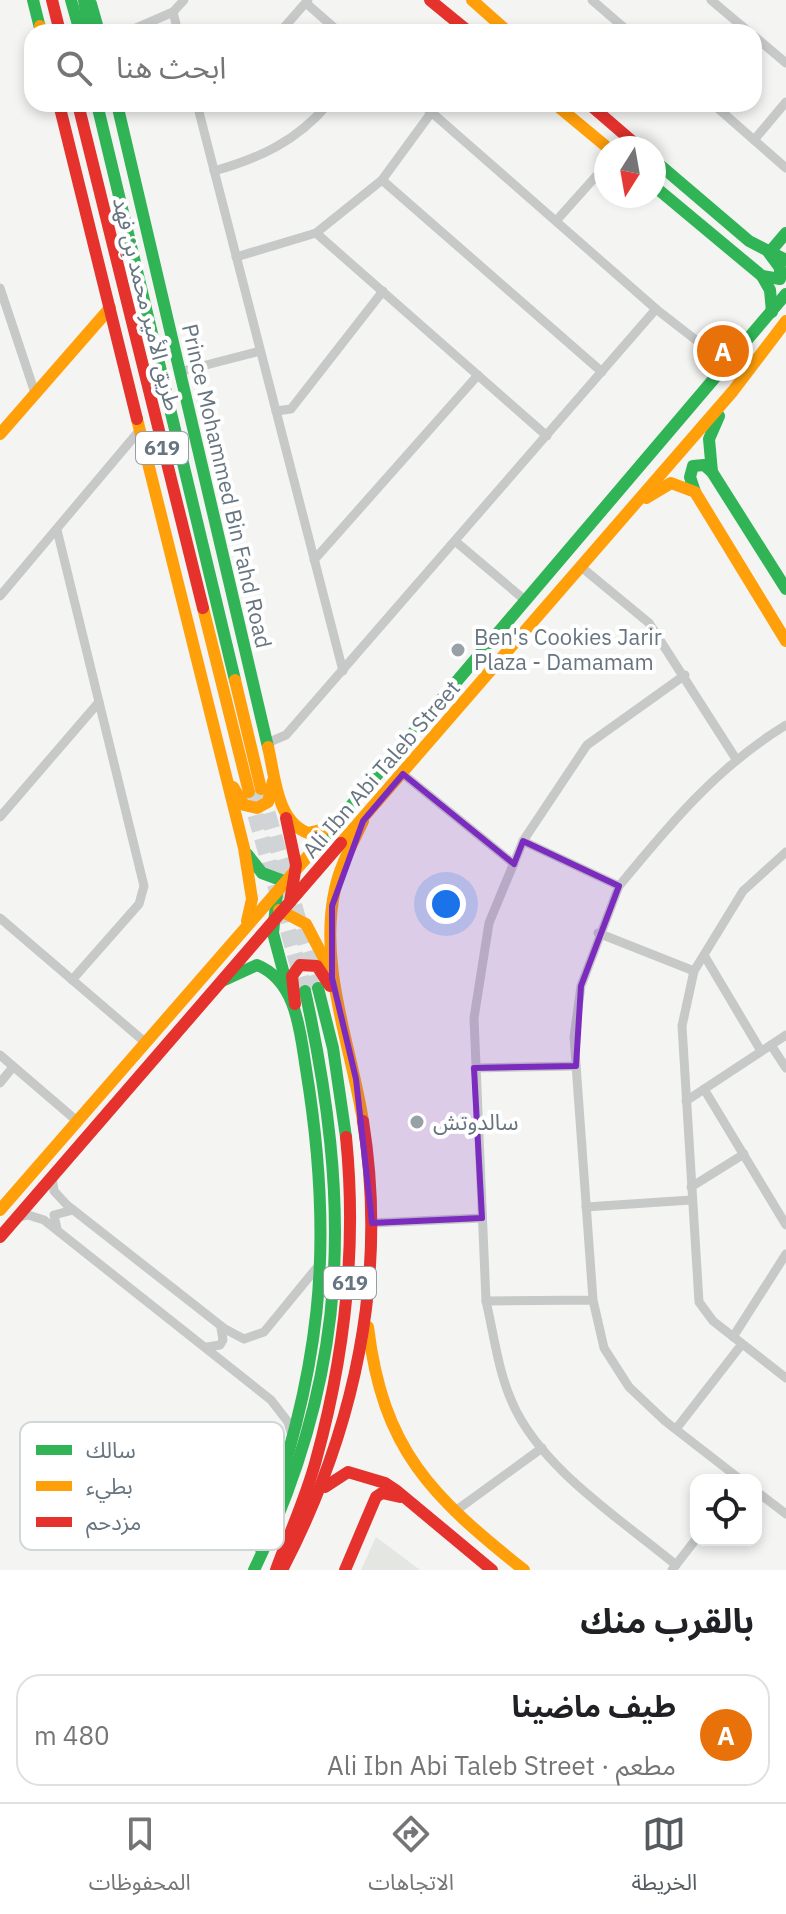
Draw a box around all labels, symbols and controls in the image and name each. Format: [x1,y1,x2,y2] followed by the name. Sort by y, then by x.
[24,24,762,112] search box
[52,46,96,90] icon: search
[116,47,226,86] text: ابحث هنا
[594,136,666,208] north arrow
[107,194,188,414] street label: طريق الأمير محمد بن فهد
[176,321,279,651] street label: Prince Mohammed Bin Fahd Road
[697,321,749,381] pin: A
[136,432,188,464] road number: 619
[474,622,662,676] place label: Ben's Cookies Jarir Plaza - Damamam
[449,641,467,659] marker: Ben's Cookies Jarir Plaza - Damamam
[295,674,466,864] street label: Ali Ibn Abi Taleb Street
[426,884,466,924] your location
[433,1107,518,1136] place label: سالدوتش
[408,1113,426,1131] marker: سالدوتش
[324,1267,376,1299] road number: 619
[20,1422,284,1550] legend
[86,1435,136,1464] text: سالك
[86,1471,133,1503] text: بطيء
[690,1474,762,1546] map controls
[690,1474,762,1546] button: locate
[86,1507,141,1539] text: مزدحم
[580,1598,754,1642] text: بالقرب منك
[512,1686,676,1725] text: طيف ماضينا
[34,1718,110,1752] text: 480 m
[717,1718,735,1752] text: A
[327,1748,676,1782] text: مطعم · Ali Ibn Abi Taleb Street
[89,1812,191,1906] tab: المحفوظات
[368,1812,454,1906] tab: الاتجاهات
[631,1812,697,1906] tab: الخريطة

